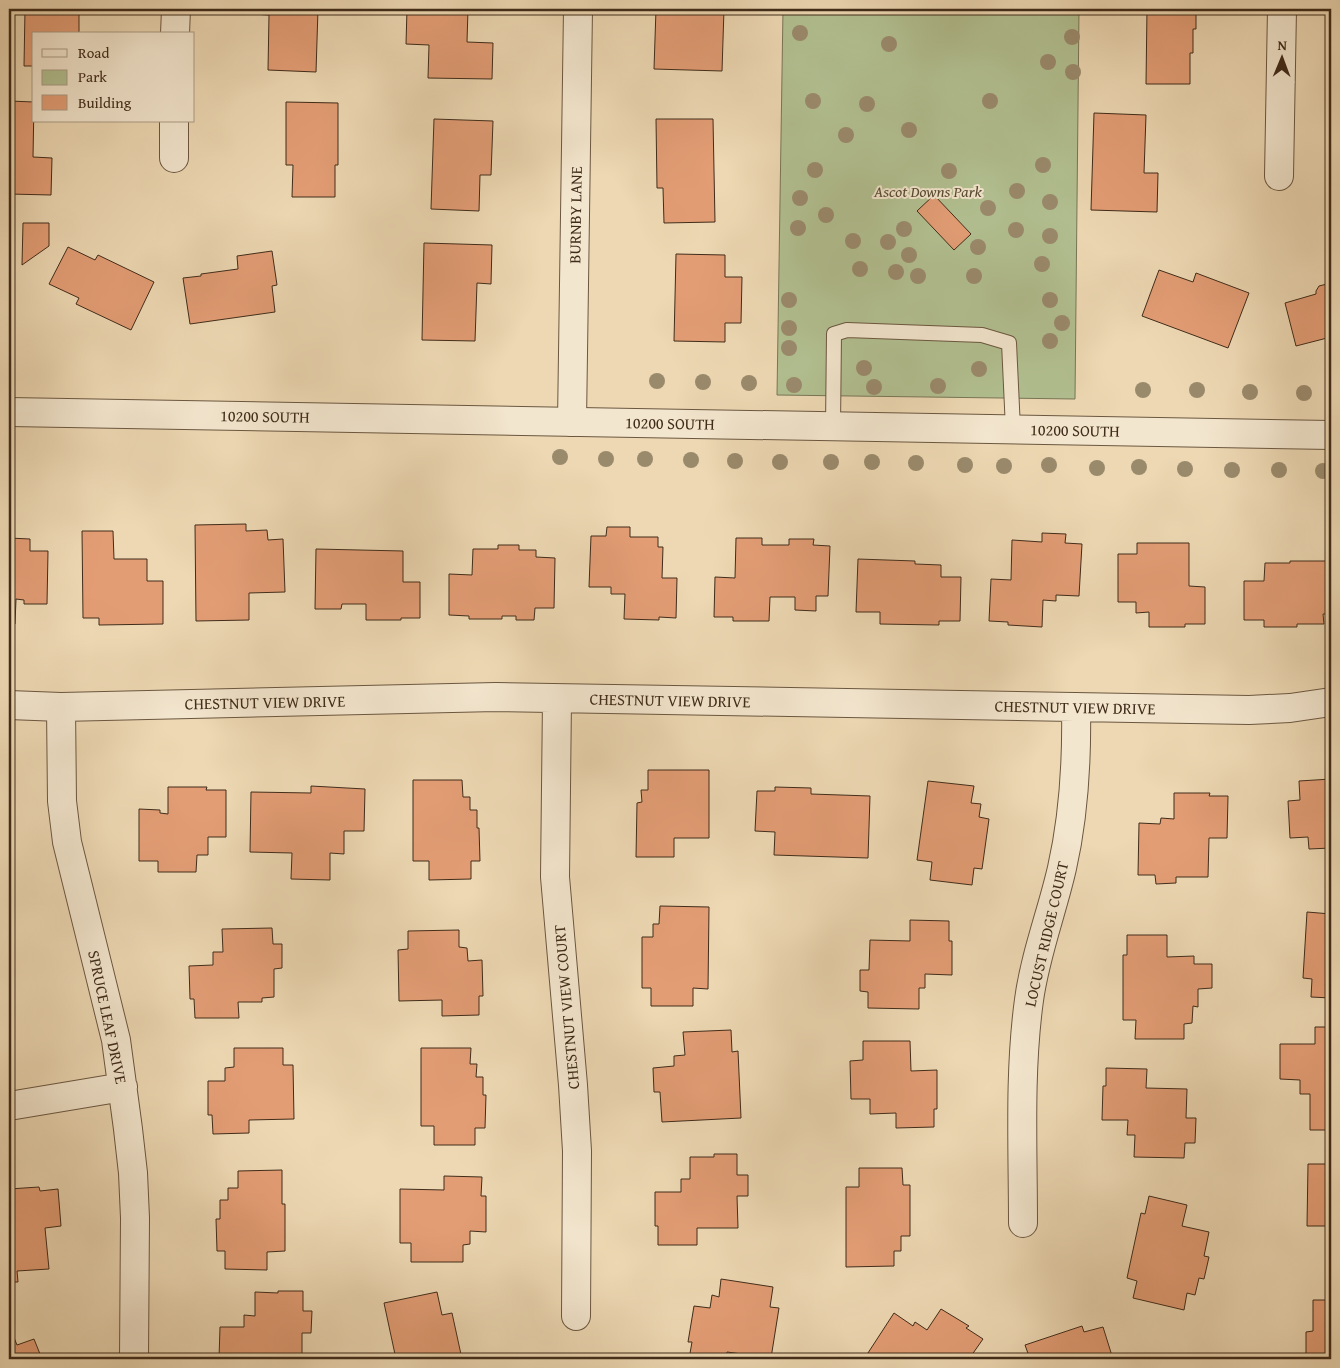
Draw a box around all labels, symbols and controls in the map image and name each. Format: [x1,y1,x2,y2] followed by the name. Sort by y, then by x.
[32,32,195,122] legend
[1258,32,1308,82] north arrow
[1277,35,1288,55] text: N
[78,42,109,63] text: Road
[78,66,107,87] text: Park
[78,92,132,113] text: Building
[562,166,588,264] street label: BURNBY LANE
[873,179,983,203] park label: Ascot Downs Park
[220,403,310,429] street label: 10200 SOUTH
[625,410,715,436] street label: 10200 SOUTH
[1030,417,1120,443] street label: 10200 SOUTH
[589,687,751,713] street label: CHESTNUT VIEW DRIVE
[184,689,346,715] street label: CHESTNUT VIEW DRIVE
[994,694,1156,720] street label: CHESTNUT VIEW DRIVE
[1018,859,1074,1009] street label: LOCUST RIDGE COURT
[547,924,585,1090] street label: CHESTNUT VIEW COURT
[82,948,134,1086] street label: SPRUCE LEAF DRIVE

